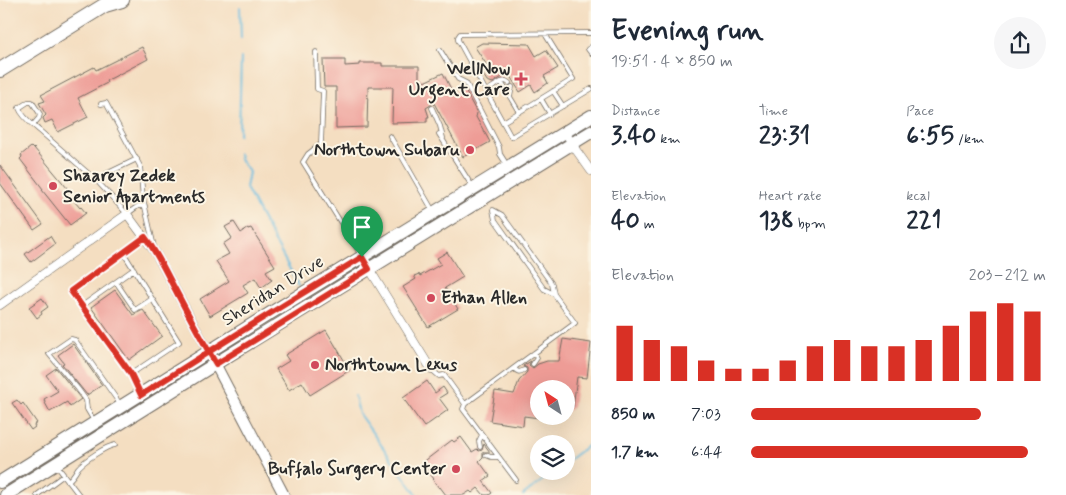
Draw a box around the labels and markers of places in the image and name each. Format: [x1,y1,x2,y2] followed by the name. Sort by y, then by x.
[409,57,510,104] place label: WellNow Urgent Care
[514,72,528,86] marker: WellNow Urgent Care
[314,138,460,162] place label: Northtown Subaru
[464,144,476,156] marker: Northtown Subaru
[63,164,205,210] place label: Shaarey Zedek Senior Apartments
[47,180,59,192] marker: Shaarey Zedek Senior Apartments
[341,206,383,257] pin
[441,286,527,310] place label: Ethan Allen
[425,292,437,304] marker: Ethan Allen
[325,353,457,377] place label: Northtown Lexus
[309,359,321,371] marker: Northtown Lexus
[268,457,446,481] place label: Buffalo Surgery Center
[450,463,462,475] marker: Buffalo Surgery Center

